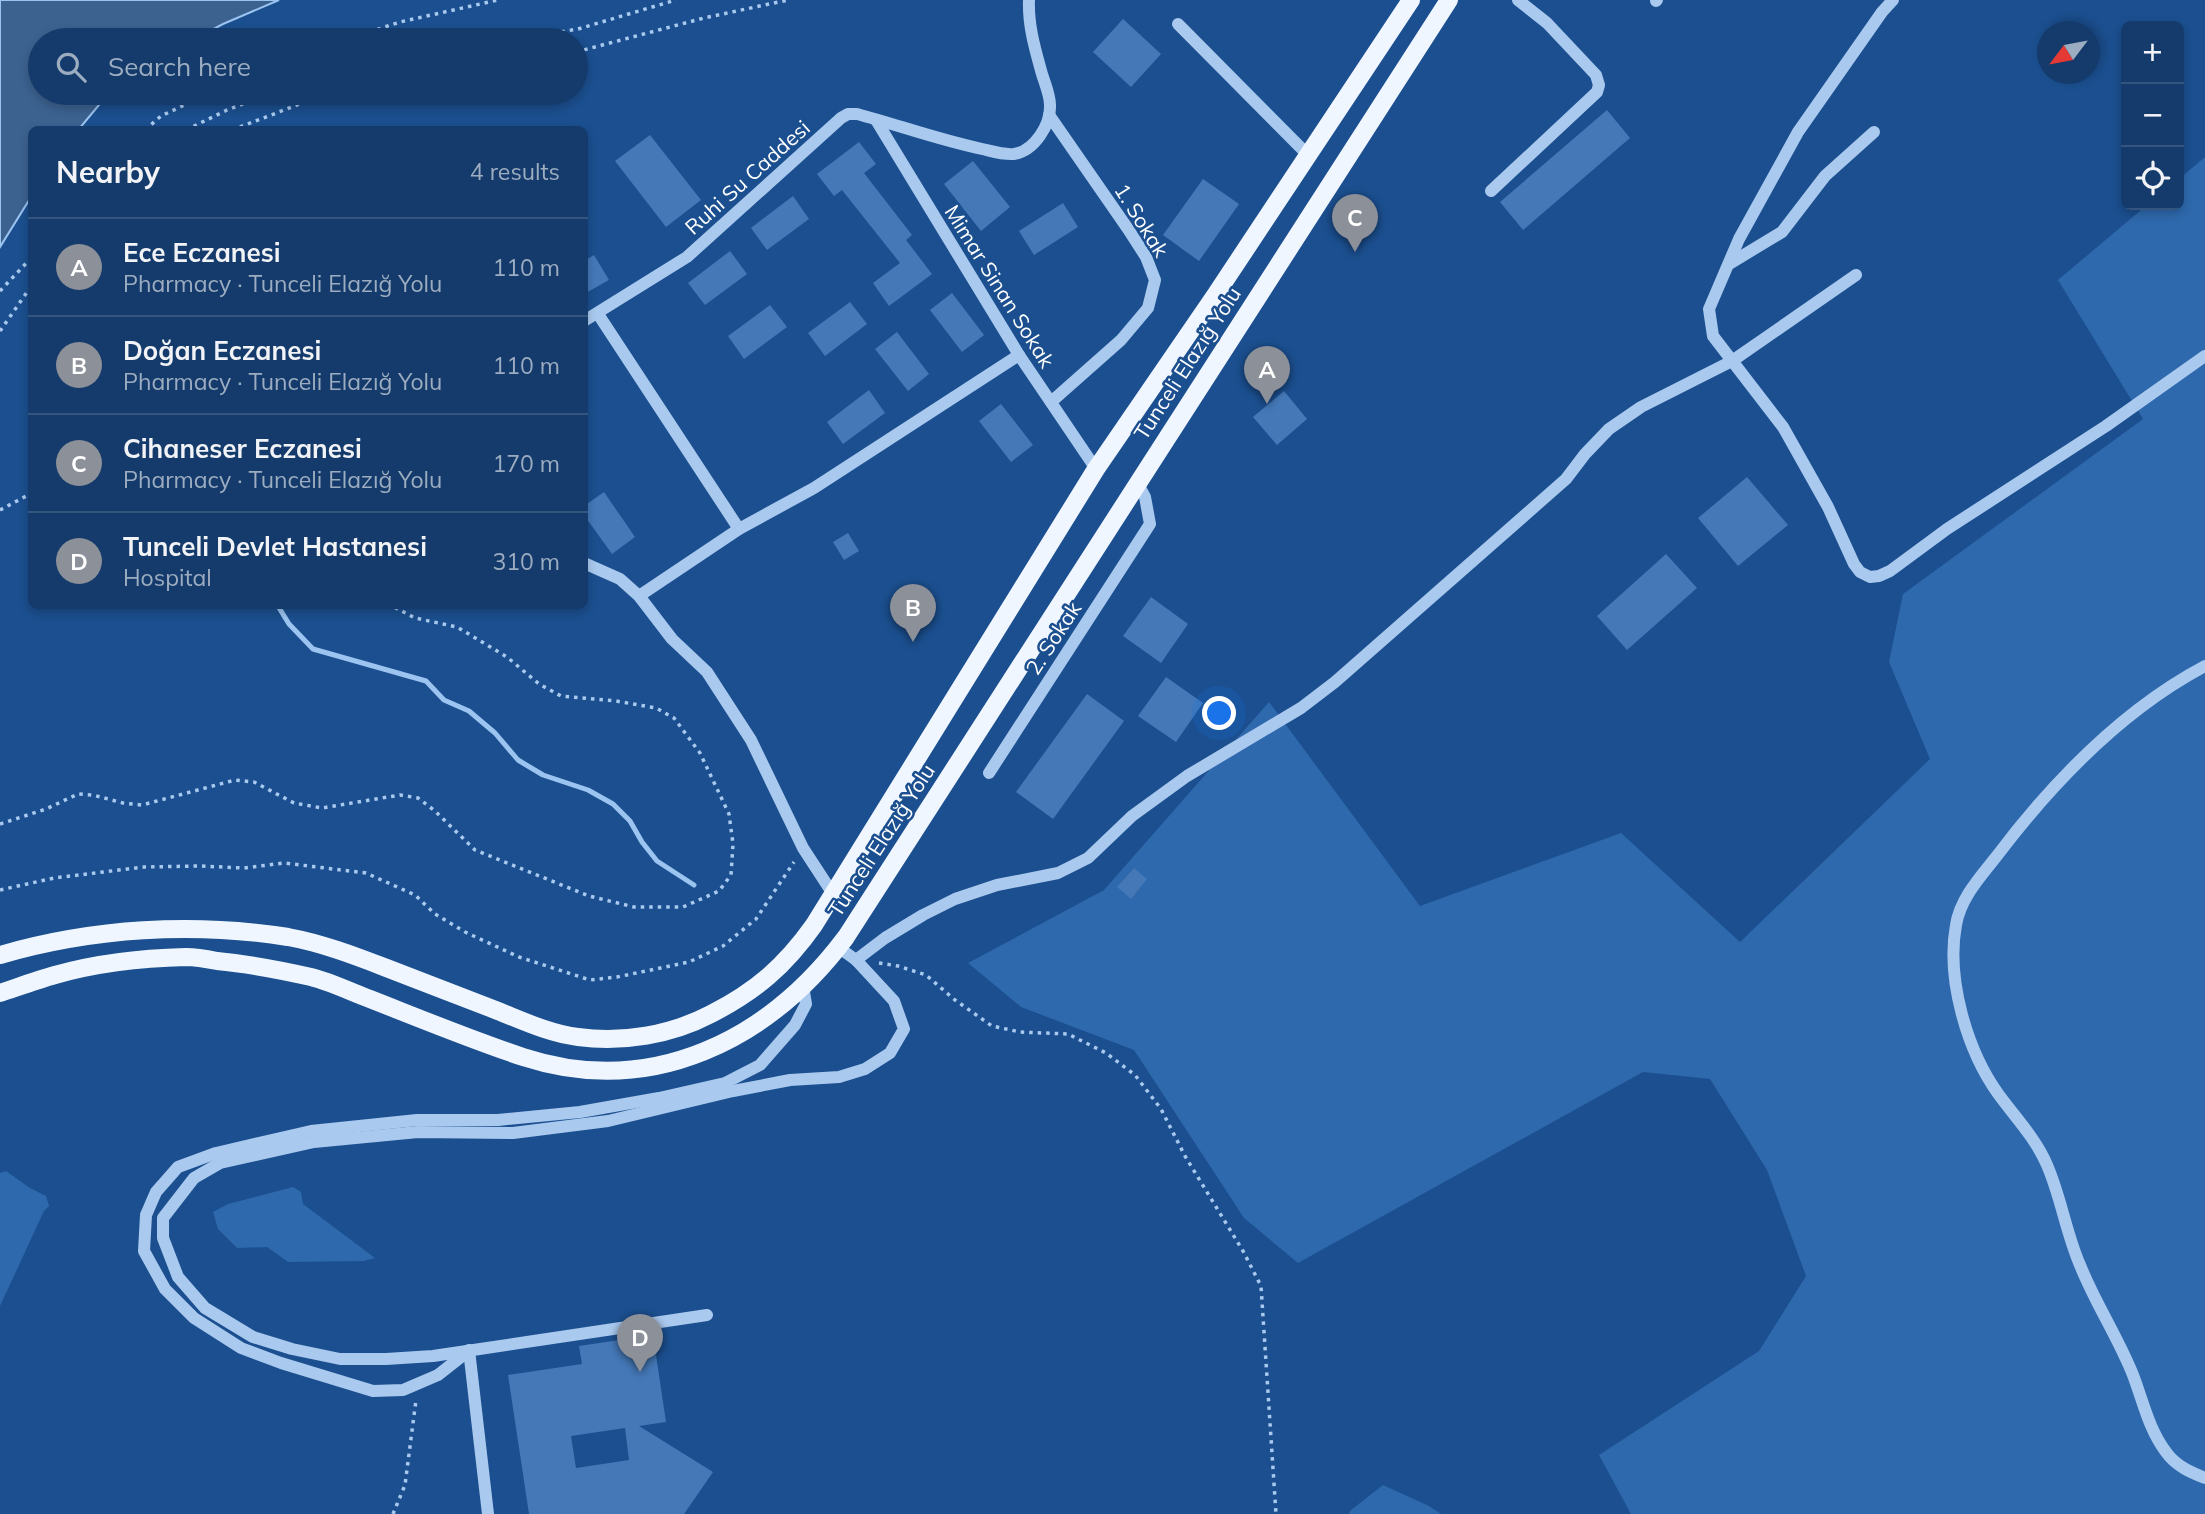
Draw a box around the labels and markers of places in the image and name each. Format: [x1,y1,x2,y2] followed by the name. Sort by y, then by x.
[1332,194,1378,252] pin: C
[1244,346,1290,404] pin: A
[890,584,936,642] pin: B
[617,1314,663,1372] pin: D

